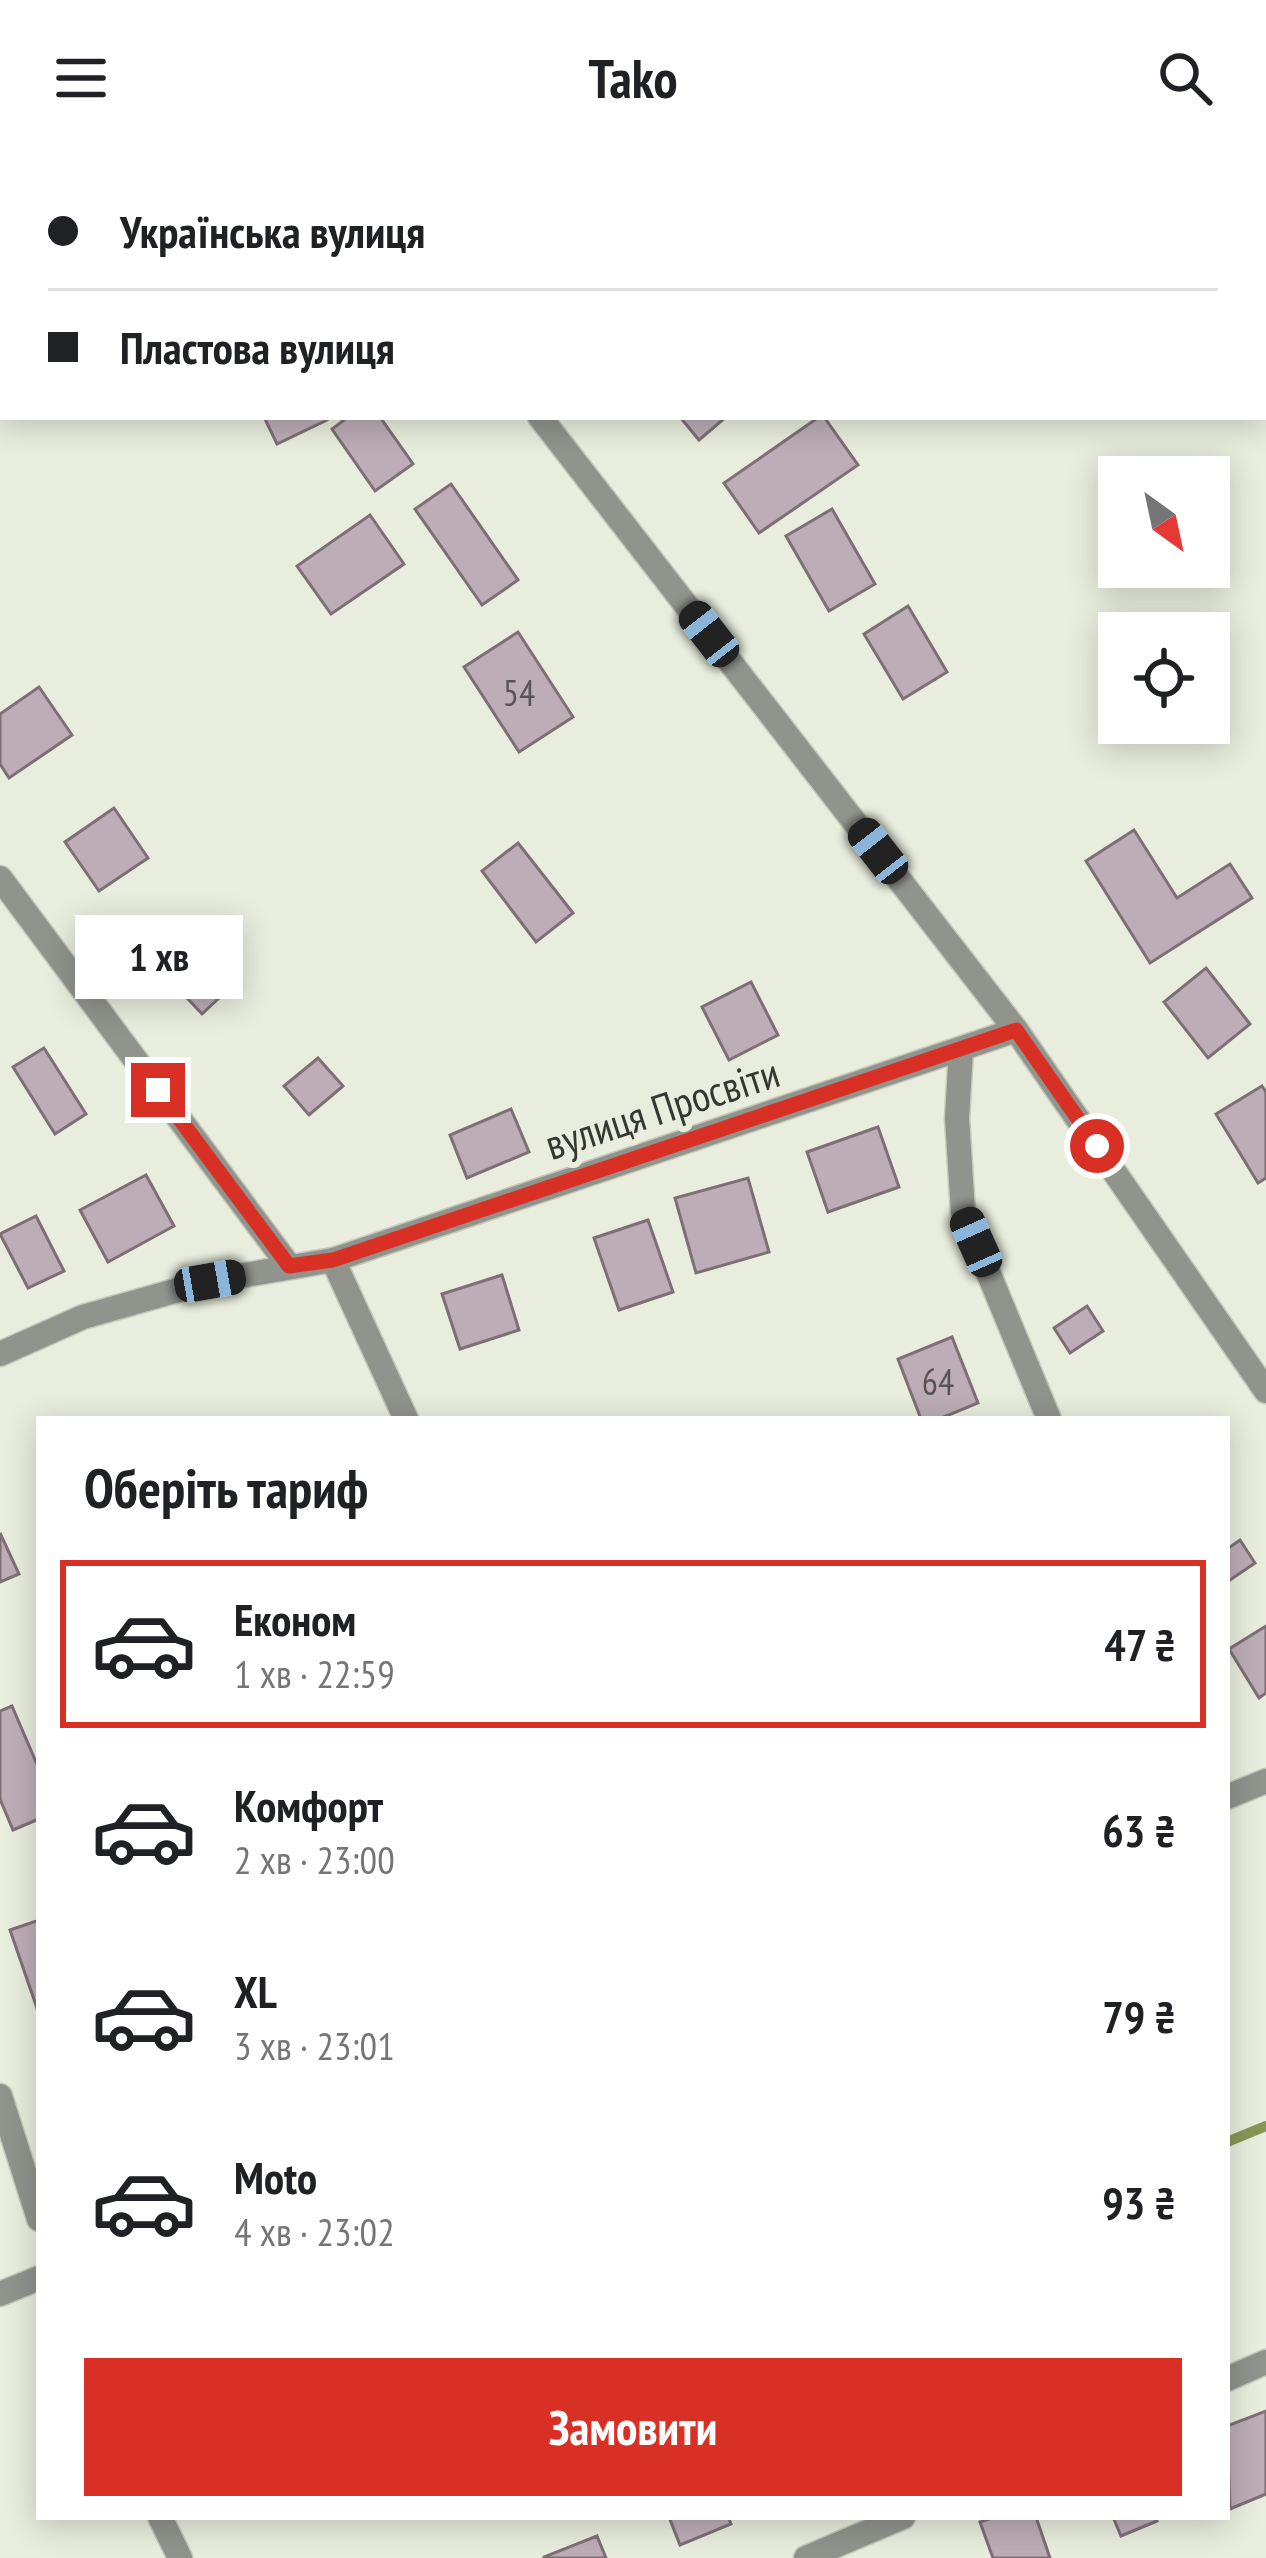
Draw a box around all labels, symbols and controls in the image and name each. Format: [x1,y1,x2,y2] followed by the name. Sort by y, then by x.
[589,43,678,113] text: Tako
[48,45,114,111] icon: menu
[1152,45,1218,111] icon: search
[120,202,425,260] text: Українська вулиця
[120,318,395,376] text: Пластова вулиця
[1098,456,1230,588] north arrow
[1098,456,1230,744] map controls
[673,595,745,673] car
[1098,612,1230,744] button: locate
[503,669,535,716] house number: 54
[842,812,914,890] car
[74,916,242,1000] callout: 1 хв
[129,931,189,982] text: 1 хв
[538,1044,786,1172] street label: вулиця Просвіти
[131,1063,185,1117] route end
[1070,1119,1124,1173] route start
[945,1202,1007,1282] car
[171,1257,249,1305] car
[922,1358,954,1405] house number: 64
[84,1453,368,1523] text: Оберіть тариф
[90,1590,198,1698] icon: car
[234,1590,356,1648] text: Економ
[1104,1615,1176,1673] text: 47 ₴
[234,1648,395,1699] text: 1 хв · 22:59
[90,1776,198,1884] icon: car
[234,1776,383,1834] text: Комфорт
[1102,1801,1176,1859] text: 63 ₴
[234,1834,395,1885] text: 2 хв · 23:00
[90,1962,198,2070] icon: car
[234,1962,277,2020] text: XL
[1102,1987,1176,2045] text: 79 ₴
[234,2020,395,2071] text: 3 хв · 23:01
[90,2148,198,2256] icon: car
[234,2148,317,2206] text: Moto
[1102,2173,1176,2231] text: 93 ₴
[234,2206,395,2257] text: 4 хв · 23:02
[84,2358,1182,2496] button: Замовити

